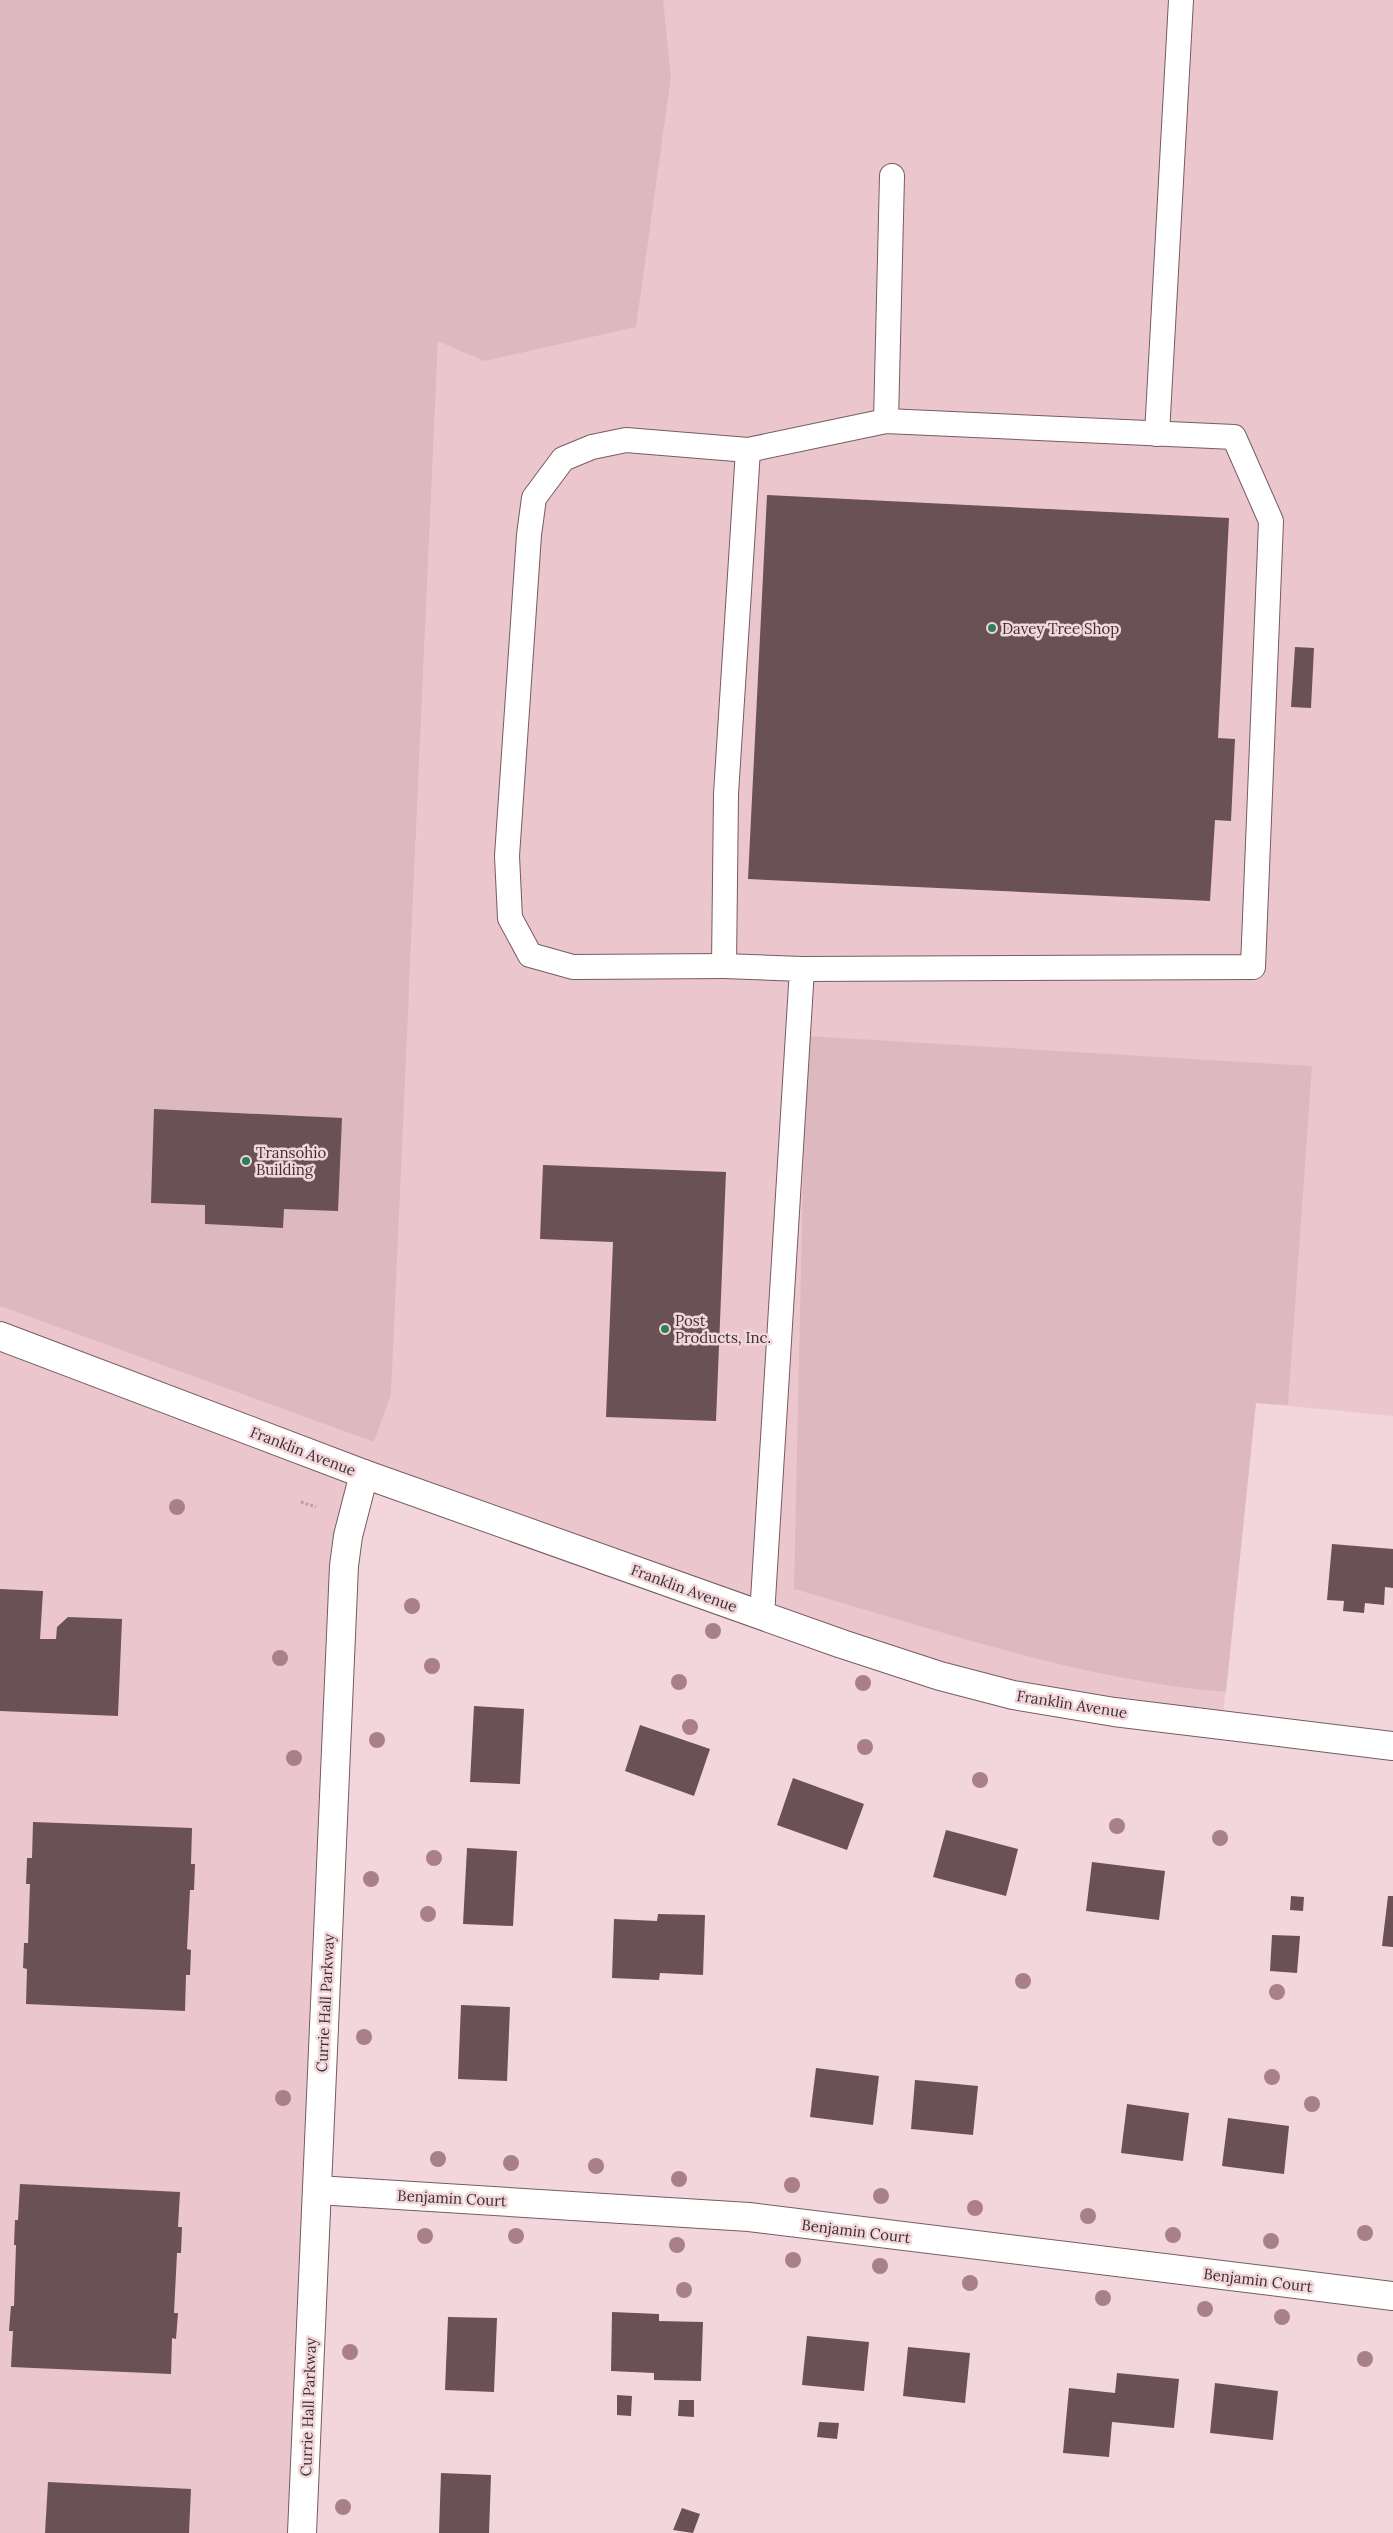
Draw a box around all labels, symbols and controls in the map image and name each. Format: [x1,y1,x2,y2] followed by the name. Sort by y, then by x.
[1002,619,1119,638] place label: Davey Tree Shop
[986,622,998,634] marker: Davey Tree Shop
[256,1143,327,1179] place label: Transohio Building
[240,1155,252,1167] marker: Transohio Building
[675,1311,771,1347] place label: Post Products, Inc.
[659,1323,671,1335] marker: Post Products, Inc.
[247,1422,359,1480] street label: Franklin Avenue
[628,1560,740,1616] street label: Franklin Avenue
[1015,1686,1129,1722] street label: Franklin Avenue
[312,1933,338,2073] street label: Currie Hall Parkway
[397,2186,507,2210] street label: Benjamin Court
[801,2215,912,2247] street label: Benjamin Court
[1203,2264,1314,2296] street label: Benjamin Court
[296,2337,320,2477] street label: Currie Hall Parkway

